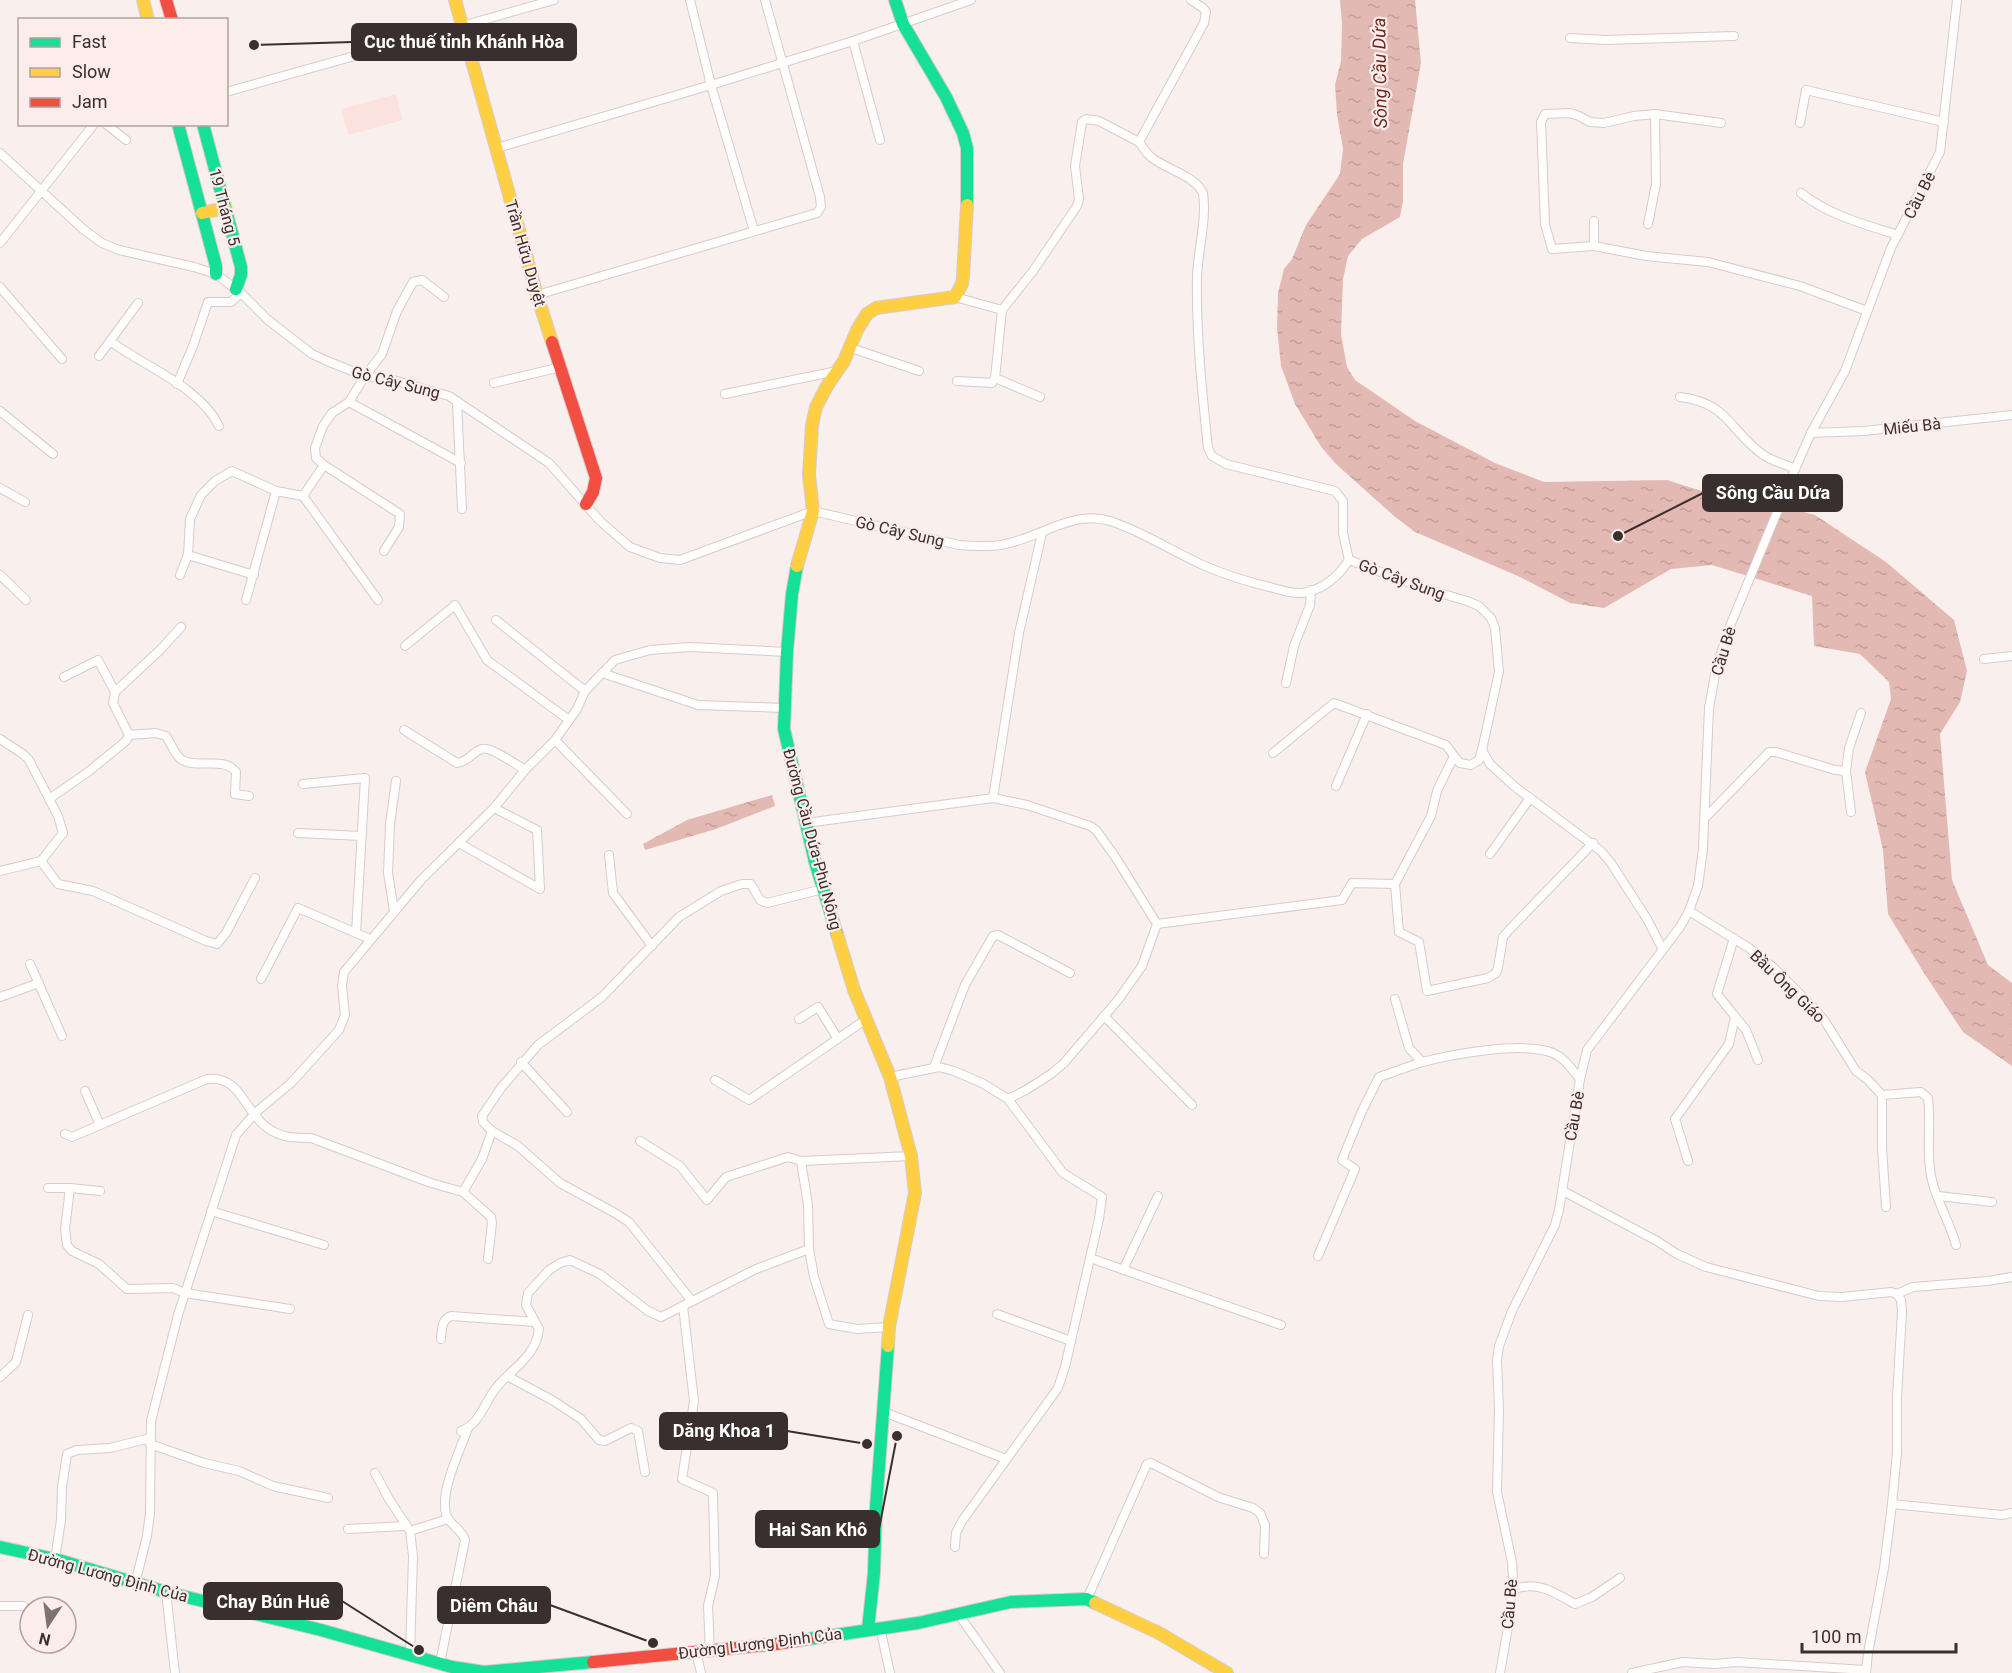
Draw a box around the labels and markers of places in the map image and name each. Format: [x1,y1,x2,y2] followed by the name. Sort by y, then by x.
[352,24,576,60] callout: Cục thuế tỉnh Khánh Hòa
[1703,475,1842,511] callout: Sông Cầu Dứa
[660,1413,787,1449] callout: Dăng Khoa 1
[756,1511,879,1547] callout: Hai San Khô
[204,1583,342,1619] callout: Chay Bún Huê
[438,1587,550,1623] callout: Diêm Châu

